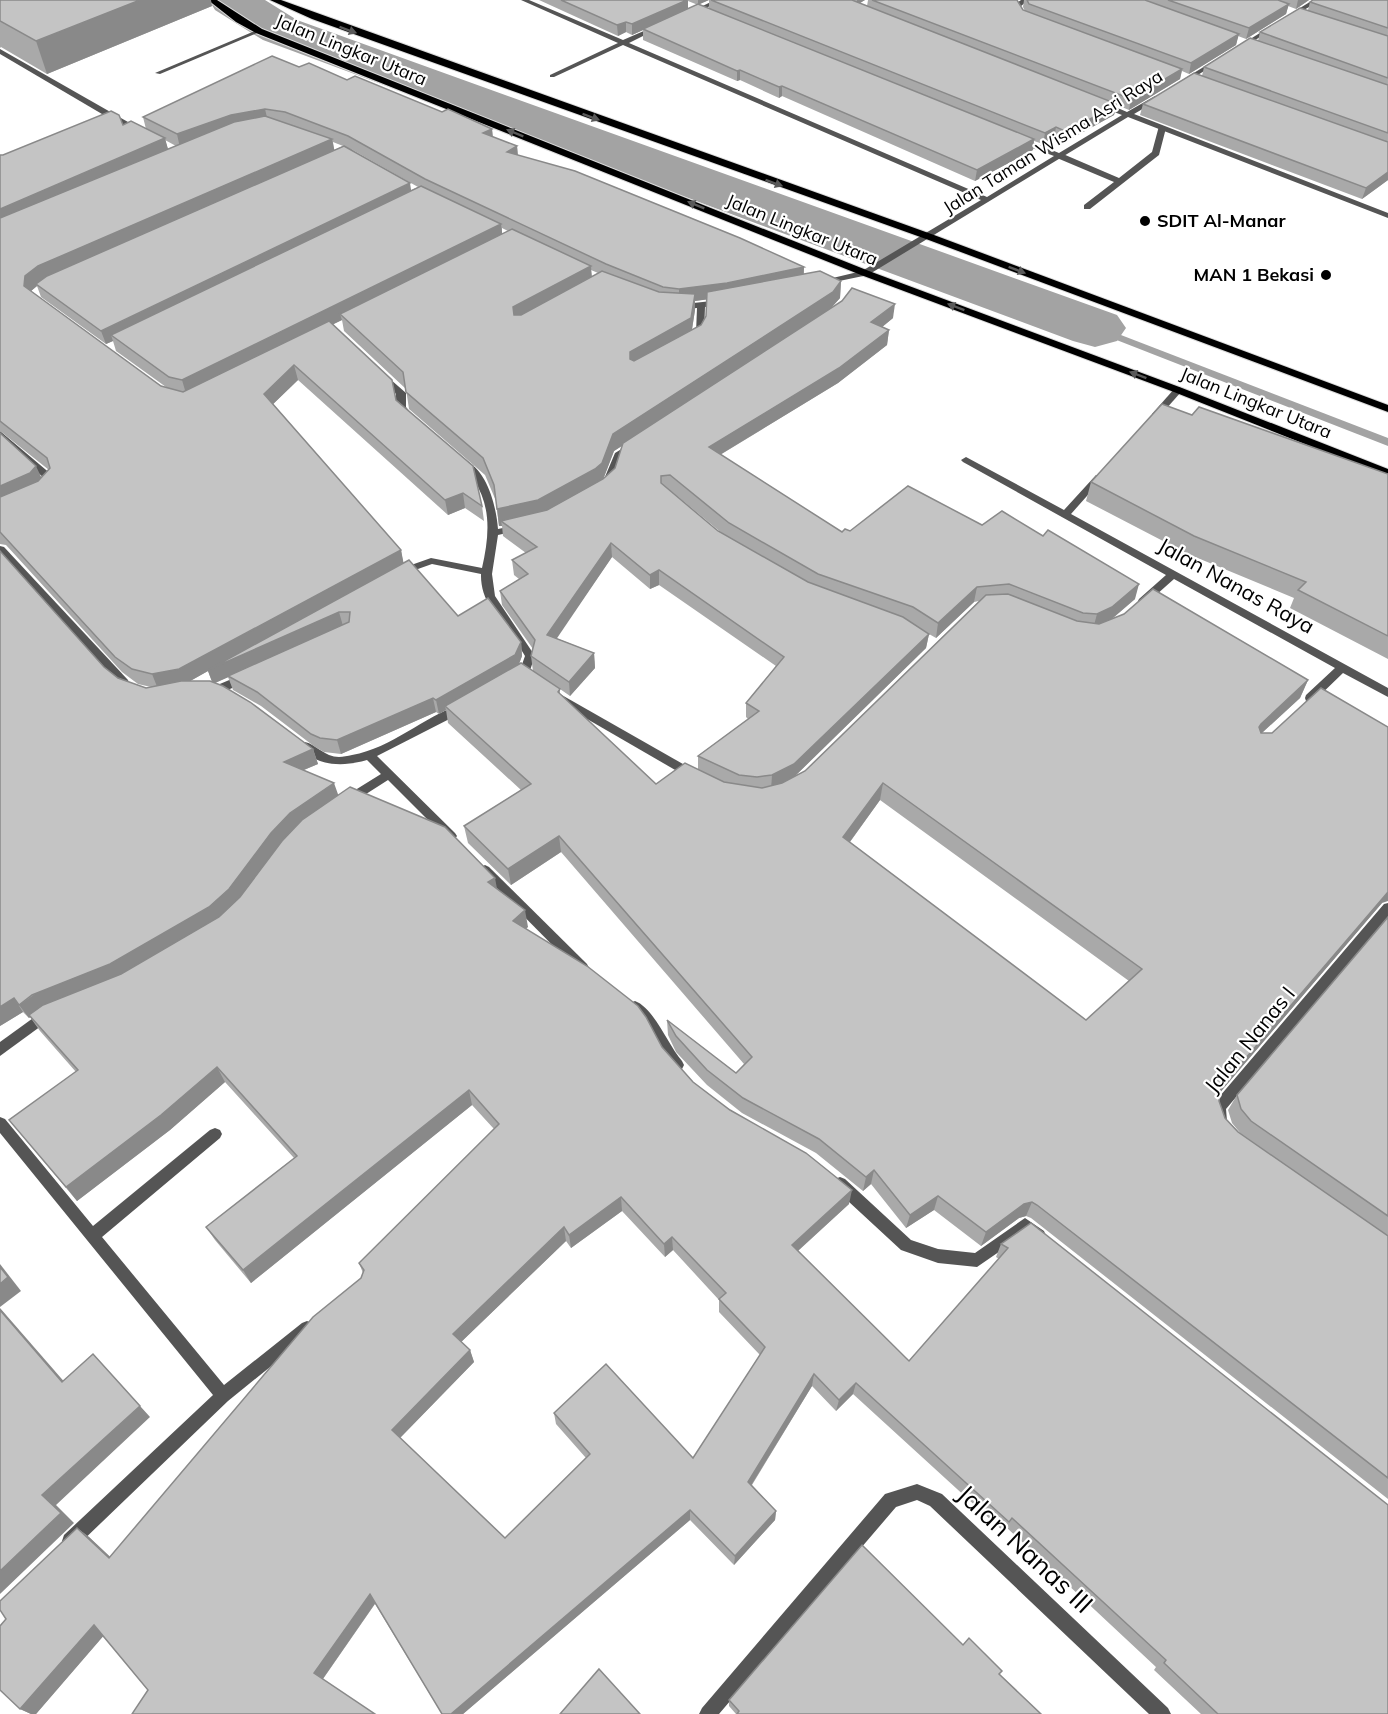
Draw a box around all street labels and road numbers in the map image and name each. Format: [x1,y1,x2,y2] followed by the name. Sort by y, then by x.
[272,9,430,90] street label: Jalan Lingkar Utara
[939,64,1167,219] street label: Jalan Taman Wisma Asri Raya
[723,189,881,270] street label: Jalan Lingkar Utara
[1177,362,1335,443] street label: Jalan Lingkar Utara
[1154,531,1319,639] street label: Jalan Nanas Raya
[1198,981,1300,1098] street label: Jalan Nanas I
[951,1477,1100,1620] street label: Jalan Nanas III

